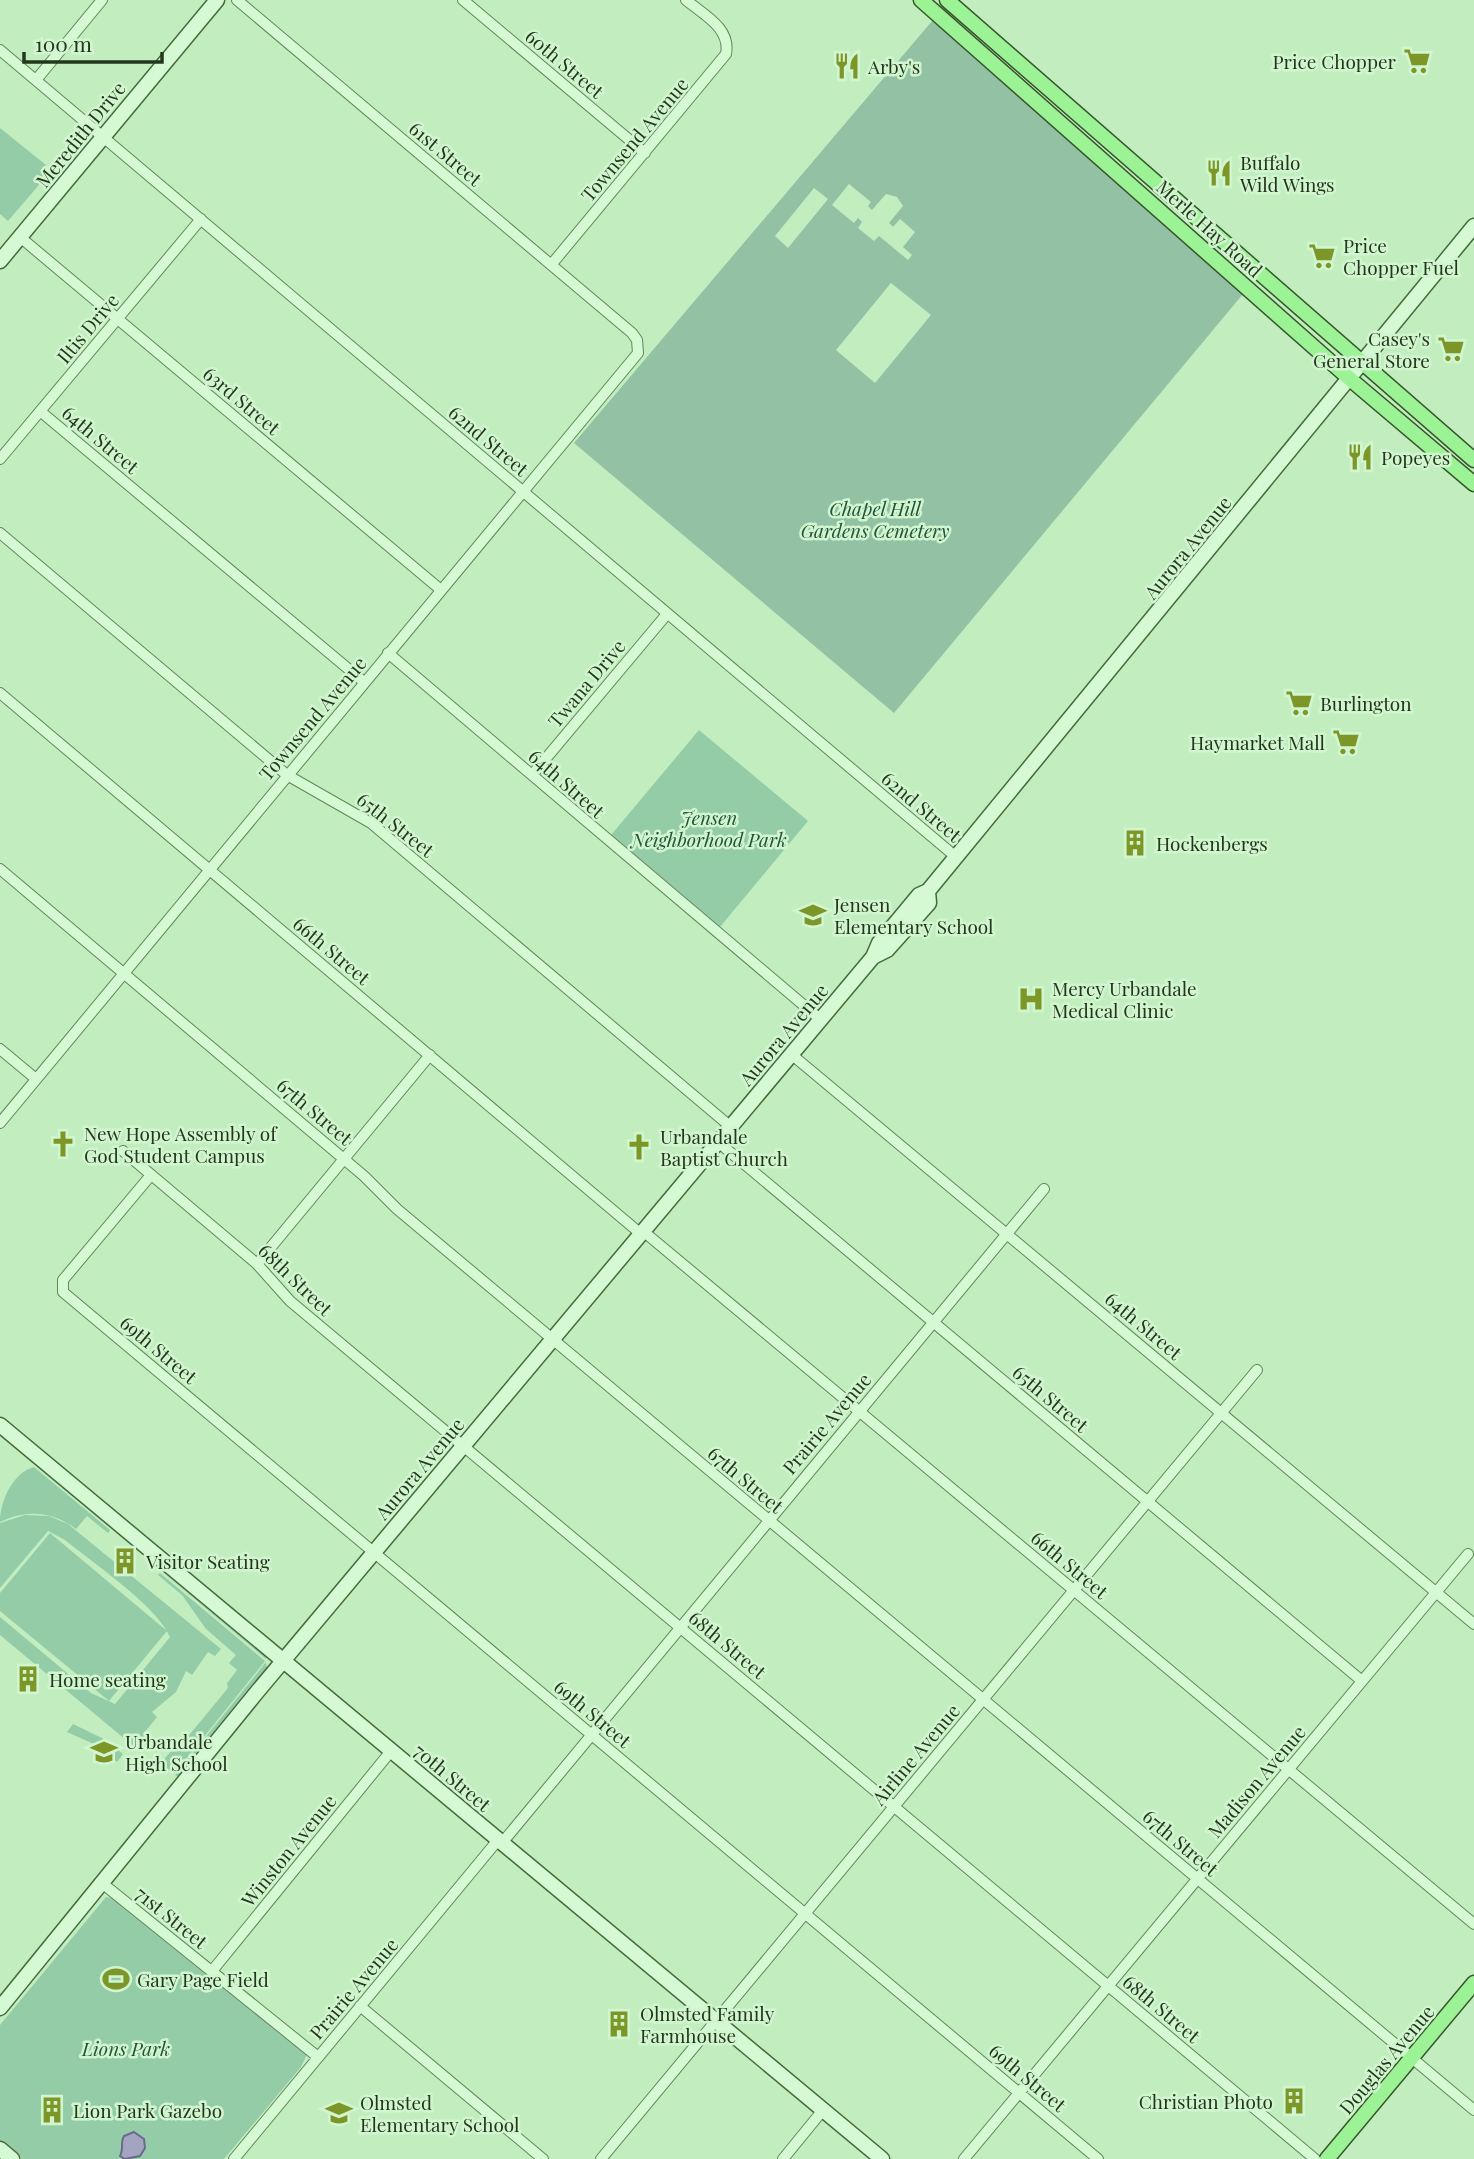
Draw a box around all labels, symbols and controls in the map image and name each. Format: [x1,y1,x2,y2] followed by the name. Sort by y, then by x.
[24,21,163,65] scale bar
[520,23,610,104] street label: 60th Street
[35,29,92,57] text: 100 m
[1402,46,1432,76] supermarket icon: Price Chopper
[1272,48,1397,74] place label: Price Chopper
[832,51,862,81] restaurant icon: Arby's
[867,53,920,79] place label: Arby's
[574,71,694,207] street label: Townsend Avenue
[29,76,131,192] street label: Meredith Drive
[404,115,488,191] street label: 61st Street
[1239,149,1335,197] place label: Buffalo Wild Wings
[1204,158,1234,188] restaurant icon: Buffalo Wild Wings
[1151,173,1269,283] street label: Merle Hay Road
[1343,232,1460,280] place label: Price Chopper Fuel
[1307,241,1337,271] supermarket icon: Price Chopper Fuel
[50,288,124,368] street label: Iltis Drive
[1313,325,1430,373] place label: Casey's General Store
[1436,334,1466,364] supermarket icon: Casey's General Store
[198,360,286,440] street label: 63rd Street
[57,399,145,479] street label: 64th Street
[443,399,535,481] street label: 62nd Street
[1345,442,1375,472] restaurant icon: Popeyes
[1381,444,1450,470] place label: Popeyes
[1137,490,1237,605] street label: Aurora Avenue
[801,495,949,543] park label: Chapel Hill Gardens Cemetery
[541,633,631,733] street label: Twana Drive
[252,650,372,786] street label: Townsend Avenue
[1284,688,1314,718] supermarket icon: Burlington
[1320,690,1412,716] place label: Burlington
[1331,727,1361,757] supermarket icon: Haymarket Mall
[1190,729,1326,755] place label: Haymarket Mall
[523,743,611,823] street label: 64th Street
[876,765,968,847] street label: 62nd Street
[352,786,440,863] street label: 65th Street
[629,804,787,852] park label: Jensen Neighborhood Park
[1120,828,1150,858] building icon: Hockenbergs
[1156,830,1268,856] place label: Hockenbergs
[833,891,994,939] place label: Jensen Elementary School
[798,900,828,930] school or university icon: Jensen Elementary School
[288,910,376,990] street label: 66th Street
[1052,975,1197,1023] place label: Mercy Urbandale Medical Clinic
[732,978,833,1091] street label: Aurora Avenue
[1016,984,1046,1014] hospital icon: Mercy Urbandale Medical Clinic
[272,1072,358,1150] street label: 67th Street
[84,1120,278,1168] place label: New Hope Assembly of God Student Campus
[660,1123,788,1171] place label: Urbandale Baptist Church
[48,1129,78,1159] church icon: New Hope Assembly of God Student Campus
[624,1132,654,1162] church icon: Urbandale Baptist Church
[253,1237,339,1321] street label: 68th Street
[1100,1285,1188,1365] street label: 64th Street
[115,1309,203,1389] street label: 69th Street
[1008,1359,1095,1437] street label: 65th Street
[776,1367,876,1479] street label: Prairie Avenue
[368,1412,469,1525] street label: Aurora Avenue
[703,1440,789,1518] street label: 67th Street
[1026,1524,1114,1604] street label: 66th Street
[110,1546,140,1576] building icon: Visitor Seating
[145,1548,270,1574] place label: Visitor Seating
[684,1604,772,1684] street label: 68th Street
[13,1664,43,1694] building icon: Home seating
[49,1666,166,1692] place label: Home seating
[549,1673,637,1753] street label: 69th Street
[864,1698,965,1811] street label: Airline Avenue
[1201,1719,1311,1843] street label: Madison Avenue
[125,1728,228,1776] place label: Urbandale High School
[89,1737,119,1767] school or university icon: Urbandale High School
[409,1737,497,1817] street label: 70th Street
[234,1788,341,1912] street label: Winston Avenue
[1138,1803,1224,1881] street label: 67th Street
[131,1880,214,1954] street label: 71st Street
[303,1932,403,2044] street label: Prairie Avenue
[101,1964,131,1994] sports icon: Gary Page Field
[137,1966,269,1992] place label: Gary Page Field
[1118,1968,1206,2048] street label: 68th Street
[1333,1999,1439,2119] street label: Douglas Avenue
[640,2000,775,2048] place label: Olmsted Family Farmhouse
[604,2009,634,2039] building icon: Olmsted Family Farmhouse
[81,2035,170,2061] park label: Lions Park
[984,2037,1072,2117] street label: 69th Street
[1279,2086,1309,2116] building icon: Christian Photo
[1139,2088,1273,2114] place label: Christian Photo
[360,2089,520,2137] place label: Olmsted Elementary School
[37,2095,67,2125] building icon: Lion Park Gazebo
[73,2097,222,2123] place label: Lion Park Gazebo
[324,2098,354,2128] school or university icon: Olmsted Elementary School

